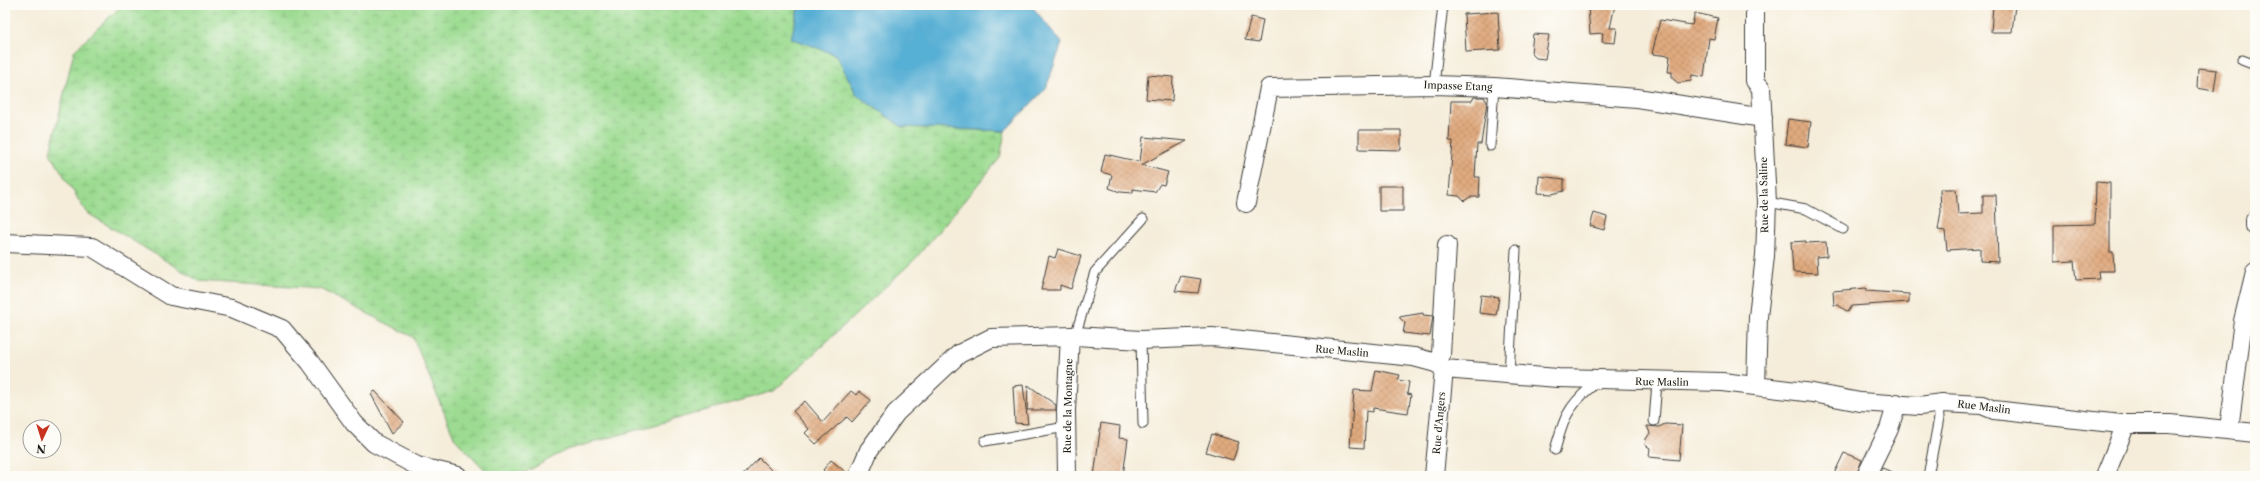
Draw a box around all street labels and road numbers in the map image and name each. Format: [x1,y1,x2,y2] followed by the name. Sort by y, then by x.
[1423,78,1493,94] street label: Impasse Etang
[1757,157,1771,233] street label: Rue de la Saline
[1315,342,1370,360] street label: Rue Maslin
[1061,358,1075,454] street label: Rue de la Montagne
[1635,375,1690,389] street label: Rue Maslin
[1430,391,1448,455] street label: Rue d'Angers
[1957,397,2012,417] street label: Rue Maslin

